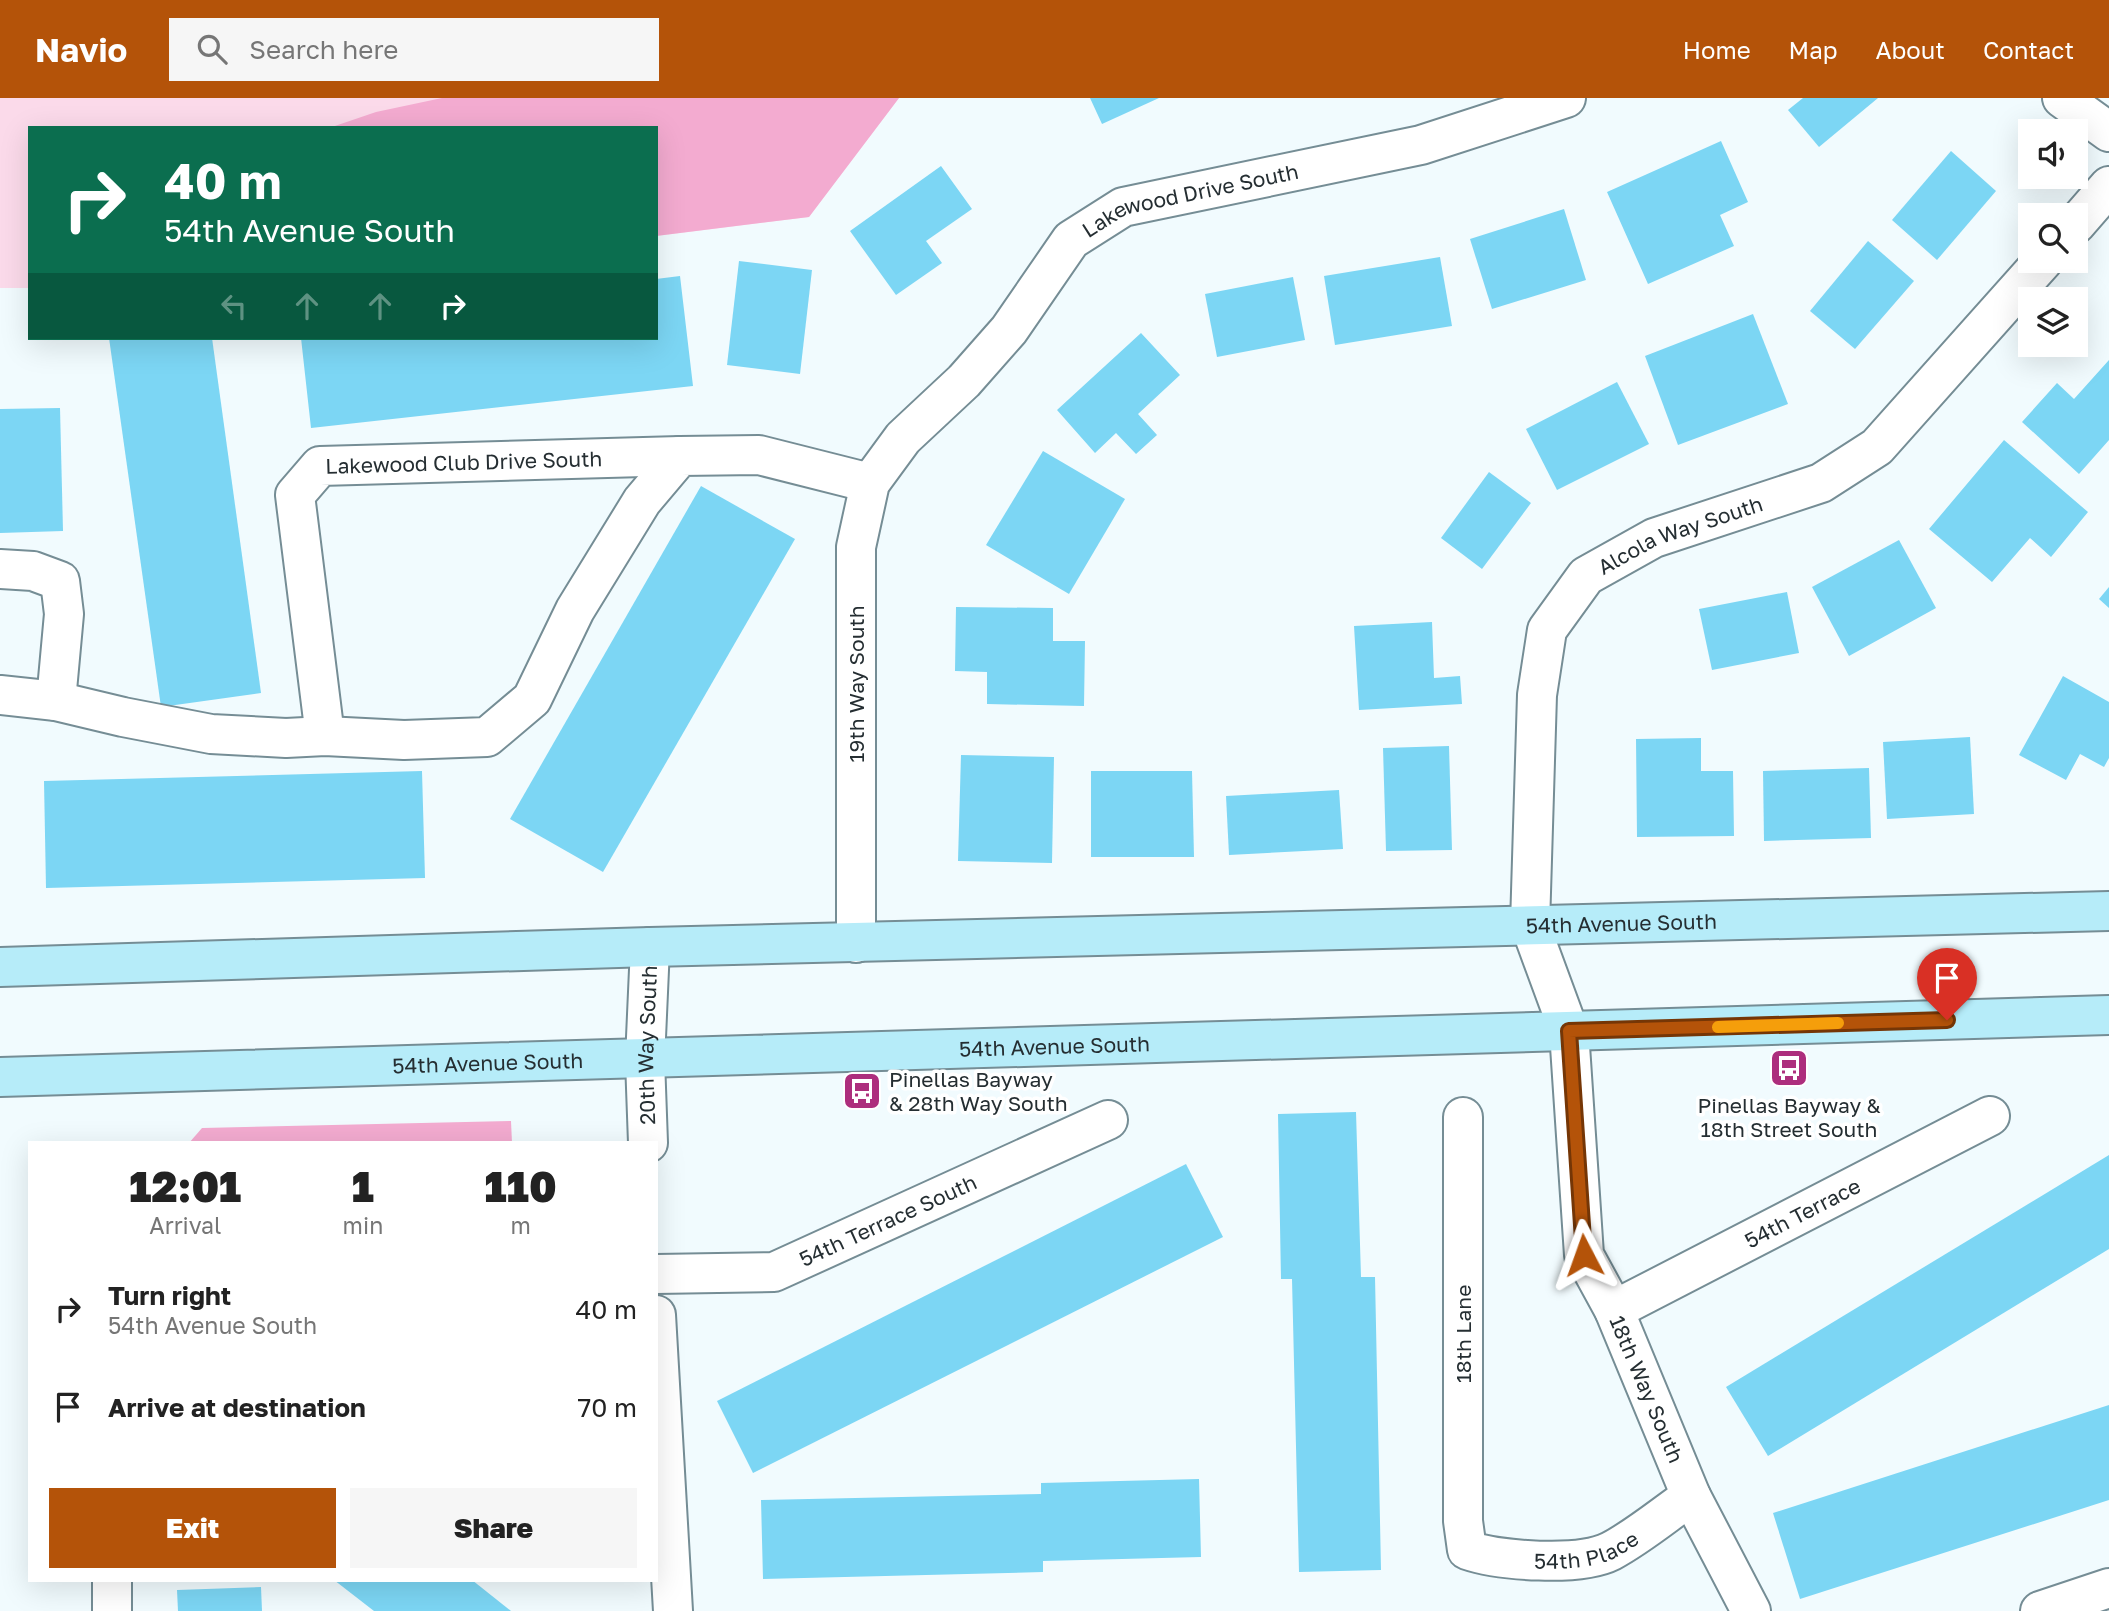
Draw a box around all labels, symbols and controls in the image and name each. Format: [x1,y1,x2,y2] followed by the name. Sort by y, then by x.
[169,18,659,81] search box
[35,30,127,69] text: Navio
[193,30,231,68] icon: search
[249,34,398,65] text: Search here
[1683,35,1751,64] text: Home
[1789,35,1838,64] text: Map
[1876,35,1945,64] text: About
[1983,35,2074,64] text: Contact
[2018,119,2088,357] map controls
[2018,119,2088,189] button: sound
[164,151,282,210] text: 40 m
[49,154,140,245] icon: right
[1077,158,1301,243] street label: Lakewood Drive South
[2018,203,2088,273] button: search
[164,211,455,249] text: 54th Avenue South
[215,287,253,325] icon: left
[288,287,326,325] icon: ahead
[361,287,399,325] icon: ahead
[434,287,472,325] icon: right
[2018,287,2088,357] button: layers
[325,445,603,479] street label: Lakewood Club Drive South
[1593,490,1766,580] street label: Alcola Way South
[843,605,869,763] street label: 19th Way South
[1526,908,1717,938] street label: 54th Avenue South
[1917,948,1977,1020] pin
[1928,959,1966,997] icon: arrive
[632,965,662,1125] street label: 20th Way South
[959,1030,1150,1062] street label: 54th Avenue South
[392,1047,584,1078] street label: 54th Avenue South
[1768,1047,1810,1089] bus stop icon: Pinellas Bayway & 18th Street South
[889,1066,1068,1116] place label: Pinellas Bayway & 28th Way South
[841,1070,883,1112] bus stop icon: Pinellas Bayway & 28th Way South
[1698,1092,1880,1142] place label: Pinellas Bayway & 18th Street South
[129,1161,241,1211] text: 12:01
[352,1161,374,1211] text: 1
[485,1161,557,1211] text: 110
[795,1169,981,1272] street label: 54th Terrace South
[1740,1172,1865,1253] street label: 54th Terrace
[149,1211,221,1239] text: Arrival
[343,1211,383,1239] text: min
[510,1211,531,1239] text: m
[1547,1218,1621,1292] position arrow
[108,1280,231,1311] text: Turn right
[1450,1285,1476,1383] street label: 18th Lane
[49,1290,87,1328] icon: right
[576,1294,637,1325] text: 40 m
[108,1311,317,1339] text: 54th Avenue South
[1604,1311,1690,1467] street label: 18th Way South
[49,1388,87,1426] icon: arrive
[108,1392,366,1423] text: Arrive at destination
[578,1392,637,1423] text: 70 m
[49,1488,336,1568] button: Exit
[350,1488,637,1568] button: Share
[1534,1525,1643,1574] street label: 54th Place

